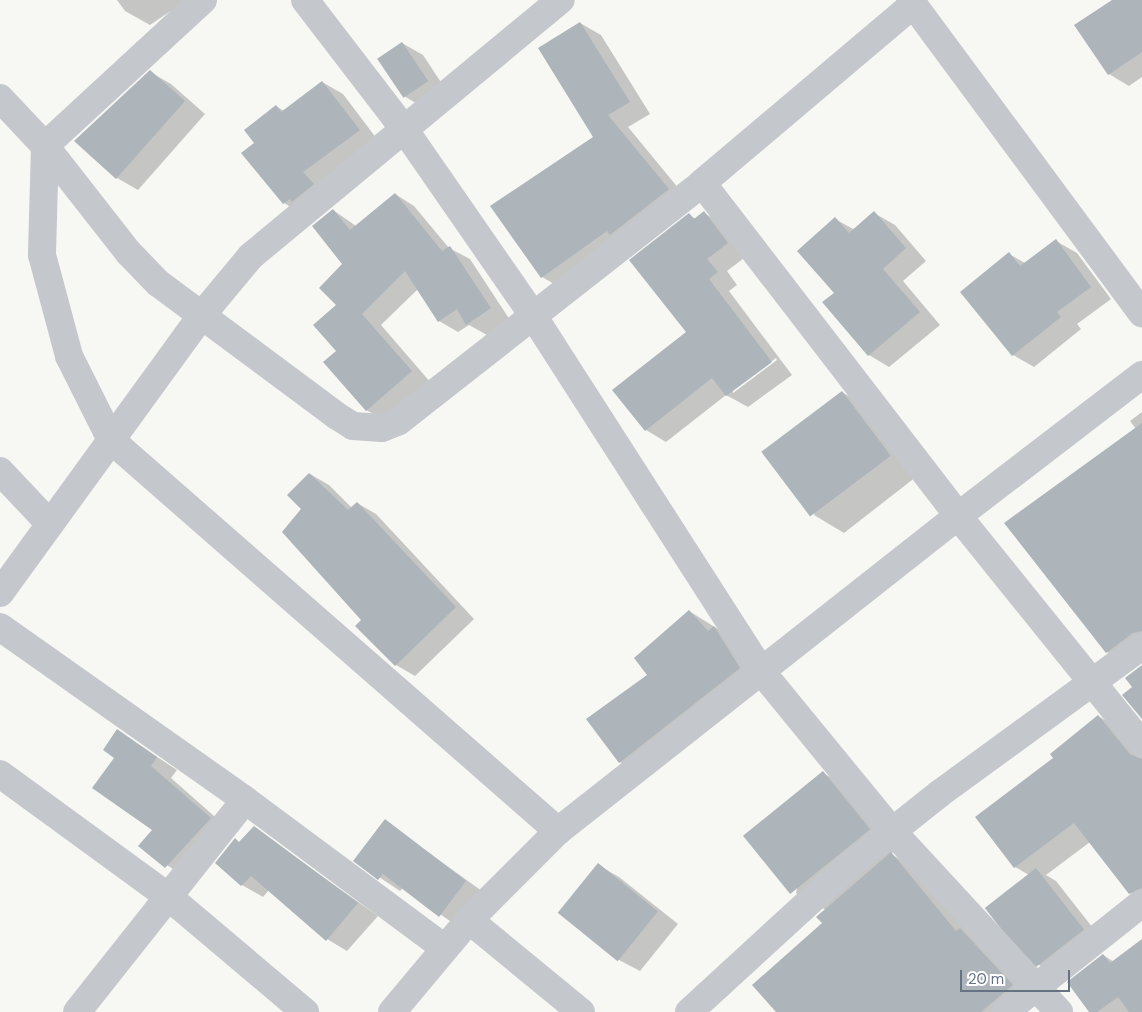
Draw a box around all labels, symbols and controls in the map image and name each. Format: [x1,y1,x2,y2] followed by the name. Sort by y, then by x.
[962,960,1072,992] scale bar
[968,969,1004,989] text: 20 m

